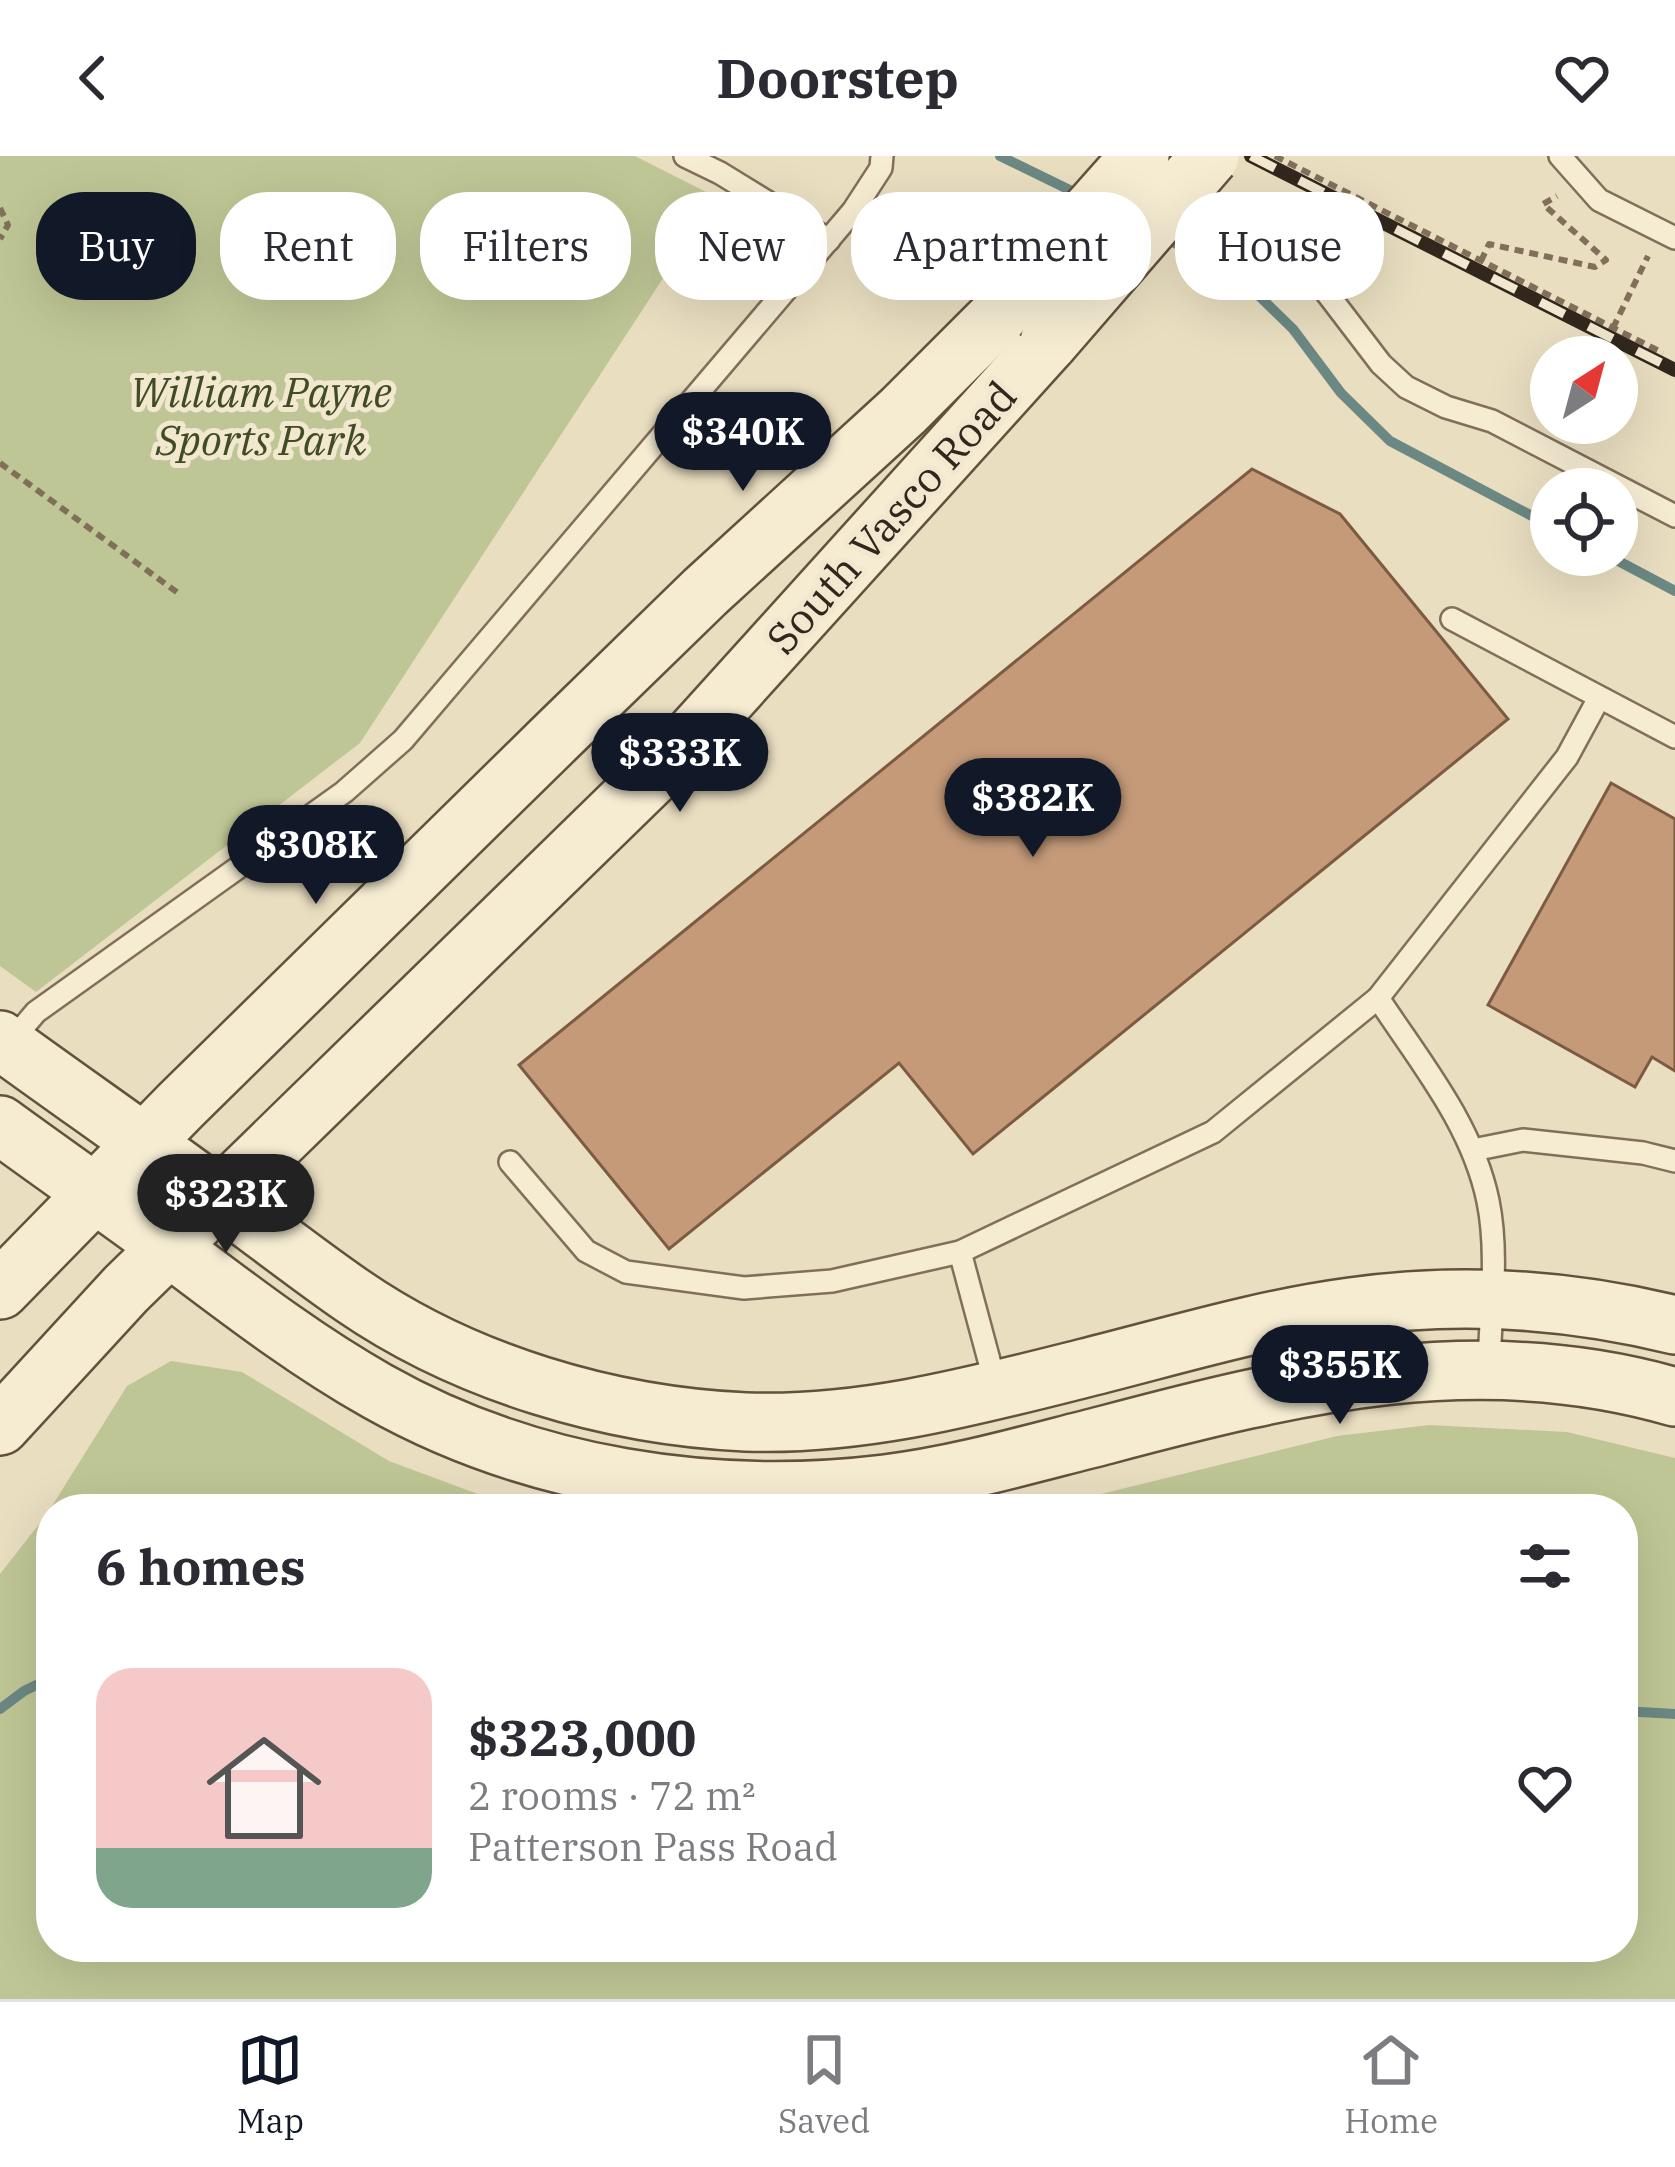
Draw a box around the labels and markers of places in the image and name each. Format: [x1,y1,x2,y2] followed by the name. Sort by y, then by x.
[659,392,827,494] pin: $340K
[596,713,764,815] pin: $333K
[949,758,1117,860] pin: $382K
[232,805,400,907] pin: $308K
[142,1154,310,1256] pin: $323K
[1256,1325,1424,1427] pin: $355K

